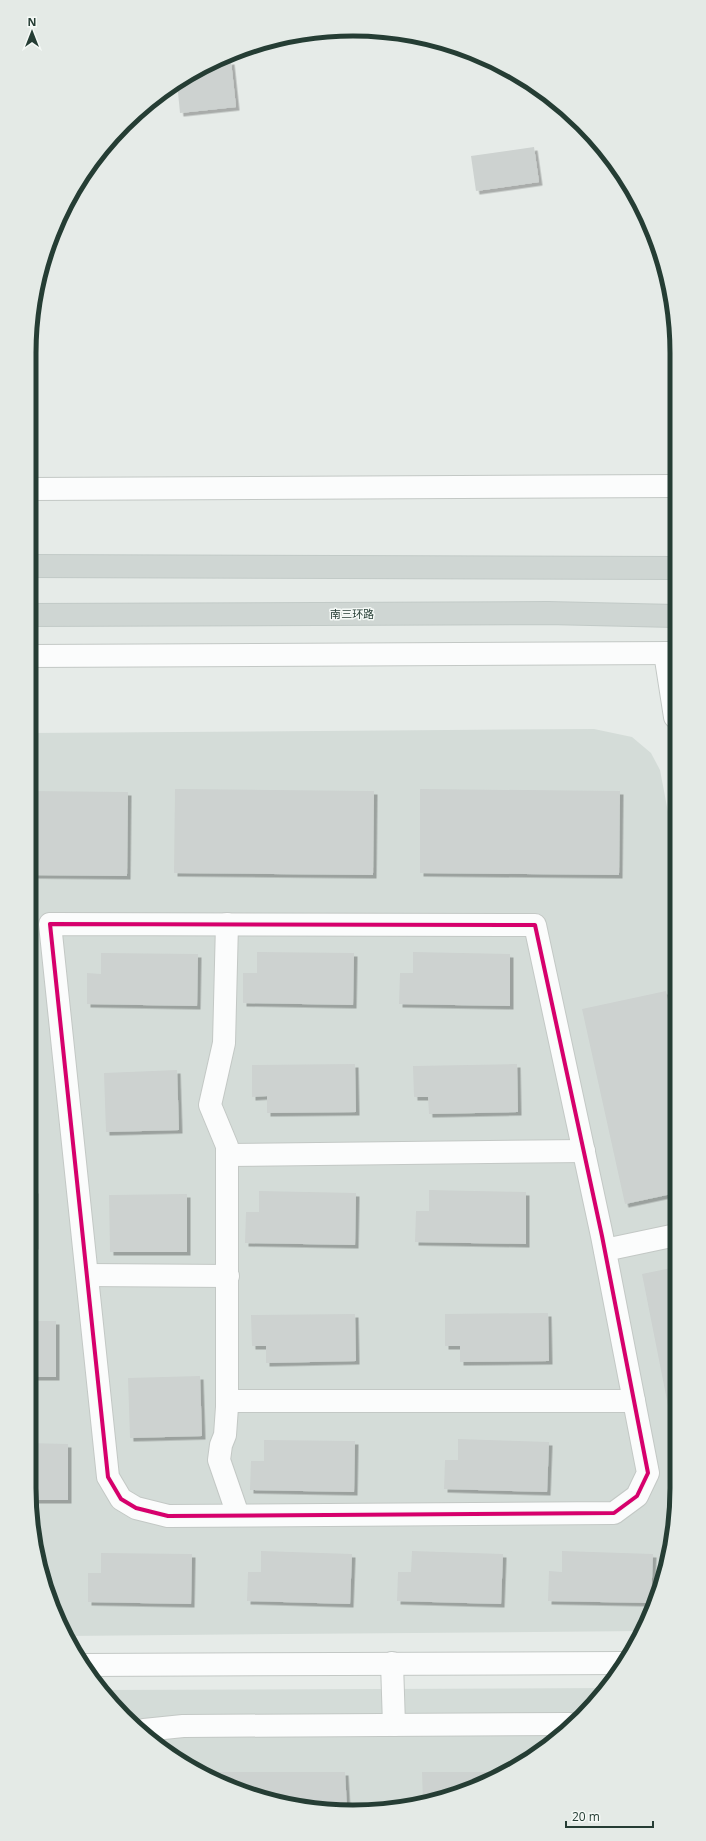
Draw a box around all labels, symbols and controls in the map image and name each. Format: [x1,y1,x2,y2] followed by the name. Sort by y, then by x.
[12,12,52,52] north arrow
[28,14,36,29] text: N
[330,606,374,621] street label: 南三环路
[566,1803,653,1829] scale bar
[572,1808,600,1825] text: 20 m

